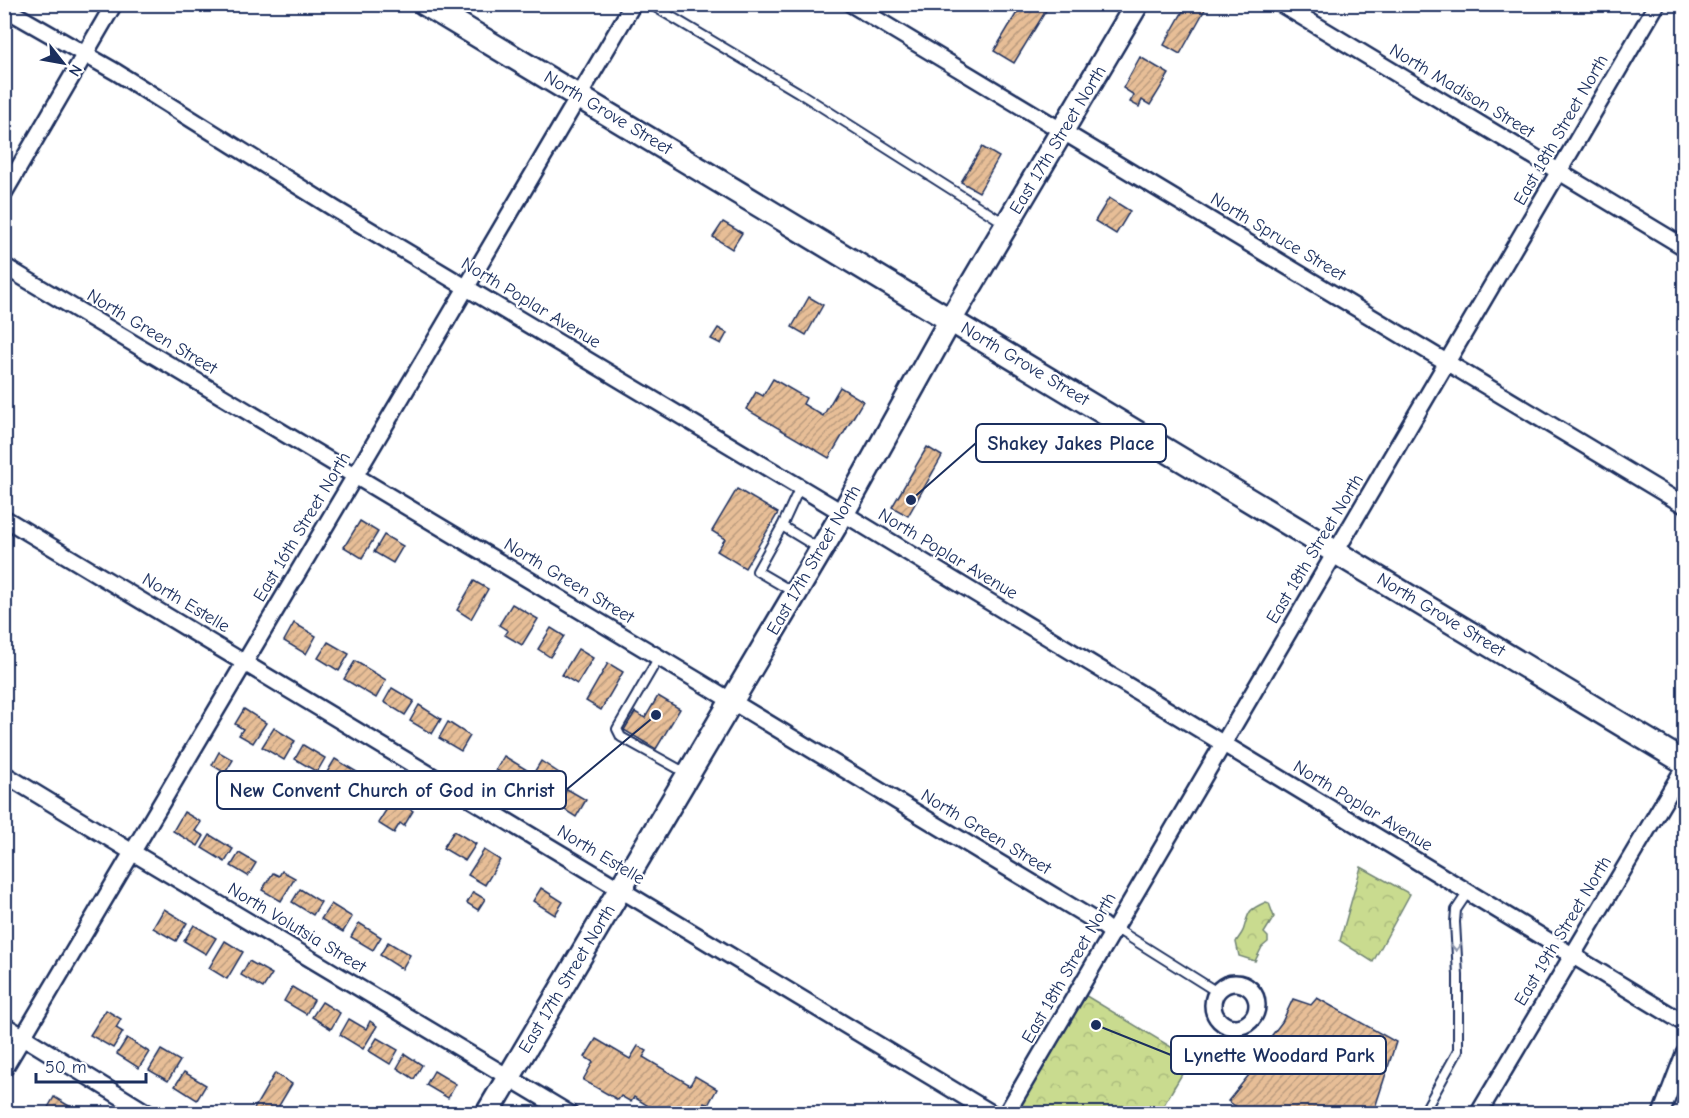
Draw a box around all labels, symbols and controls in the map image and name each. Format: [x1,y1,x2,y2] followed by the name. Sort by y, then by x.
[33,33,93,93] north arrow
[1386,39,1539,143] street label: North Madison Street
[1509,51,1613,209] street label: East 18th Street North
[65,61,85,79] text: N
[1005,62,1111,218] street label: East 17th Street North
[540,66,677,160] street label: North Grove Street
[1207,188,1350,286] street label: North Spruce Street
[457,253,605,353] street label: North Poplar Avenue
[83,285,222,380] street label: North Green Street
[957,317,1094,411] street label: North Grove Street
[976,424,1166,462] callout: Shakey Jakes Place
[988,432,1155,455] text: Shakey Jakes Place
[249,448,355,606] street label: East 16th Street North
[1262,471,1368,627] street label: East 18th Street North
[762,481,866,639] street label: East 17th Street North
[874,504,1022,604] street label: North Poplar Avenue
[500,534,639,629] street label: North Green Street
[1373,568,1510,662] street label: North Grove Street
[138,569,234,637] street label: North Estelle
[1289,756,1437,856] street label: North Poplar Avenue
[217,771,566,809] callout: New Convent Church of God in Christ
[230,779,555,802] text: New Convent Church of God in Christ
[917,785,1056,880] street label: North Green Street
[553,821,649,889] street label: North Estelle
[1510,852,1616,1010] street label: East 19th Street North
[224,878,371,978] street label: North Volutsia Street
[1017,889,1121,1047] street label: East 18th Street North
[514,901,620,1057] street label: East 17th Street North
[1450,942,1463,951] one-way arrow
[1171,1036,1386,1074] callout: Lynette Woodard Park
[1183,1044,1375,1067] text: Lynette Woodard Park
[36,1046,146,1084] scale bar
[45,1057,87,1078] text: 50 m

